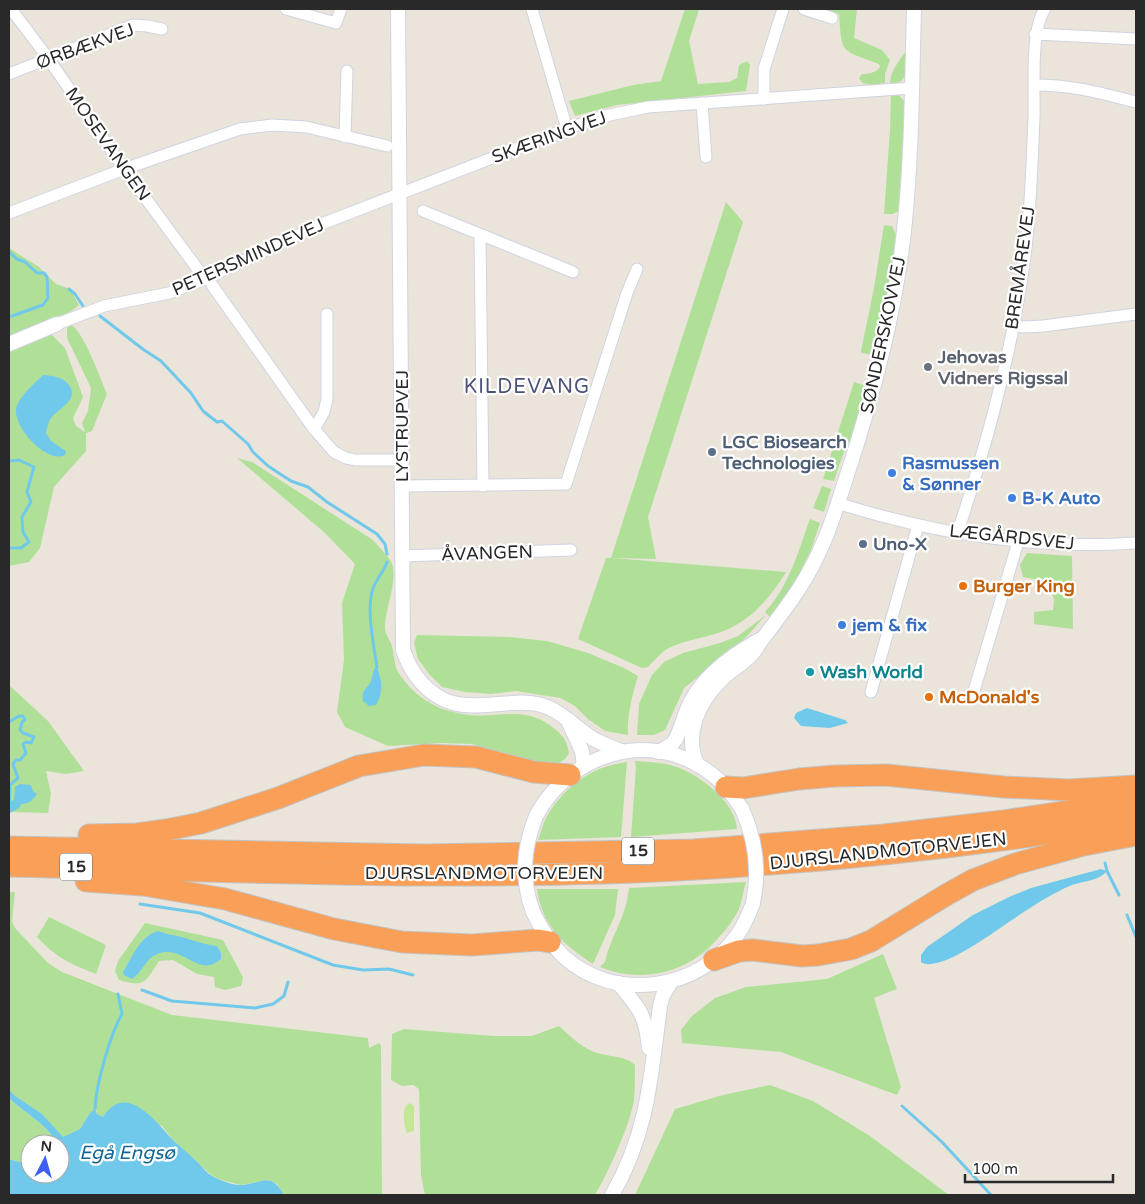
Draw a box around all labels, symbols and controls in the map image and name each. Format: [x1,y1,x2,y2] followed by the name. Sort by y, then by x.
[33,18,137,74] street label: ØRBÆKVEJ
[61,83,155,205] street label: MOSEVANGEN
[489,106,609,168] street label: SKÆRINGVEJ
[1000,205,1040,331] street label: BREMÅREVEJ
[168,214,328,300] street label: PETERSMINDEVEJ
[856,255,910,415] street label: SØNDERSKOVVEJ
[937,346,1068,389] place label: Jehovas Vidners Rigssal
[922,361,934,373] marker: Jehovas Vidners Rigssal
[391,370,413,482] street label: LYSTRUPVEJ
[464,375,590,399] district label: KILDEVANG
[721,431,847,474] place label: LGC Biosearch Technologies
[706,446,718,458] marker: LGC Biosearch Technologies
[902,452,999,495] place label: Rasmussen & Sønner
[886,467,898,479] marker: Rasmussen & Sønner
[1022,487,1100,509] place label: B-K Auto
[1006,492,1018,504] marker: B-K Auto
[948,519,1076,555] street label: LÆGÅRDSVEJ
[873,533,927,555] place label: Uno-X
[857,538,869,550] marker: Uno-X
[441,540,533,566] street label: ÅVANGEN
[973,575,1075,597] place label: Burger King
[957,580,969,592] marker: Burger King
[850,614,927,636] place label: jem & fix
[836,619,848,631] marker: jem & fix
[820,661,923,683] place label: Wash World
[804,666,816,678] marker: Wash World
[939,686,1040,708] place label: McDonald's
[923,691,935,703] marker: McDonald's
[768,828,1008,874] street label: DJURSLANDMOTORVEJEN
[622,838,654,864] road number: 15
[60,854,92,880] road number: 15
[365,862,603,884] street label: DJURSLANDMOTORVEJEN
[20,1134,70,1184] north arrow
[40,1138,53,1156] text: N
[79,1142,176,1164] water label: Egå Engsø
[965,1152,1112,1184] scale bar
[972,1160,1018,1178] text: 100 m

